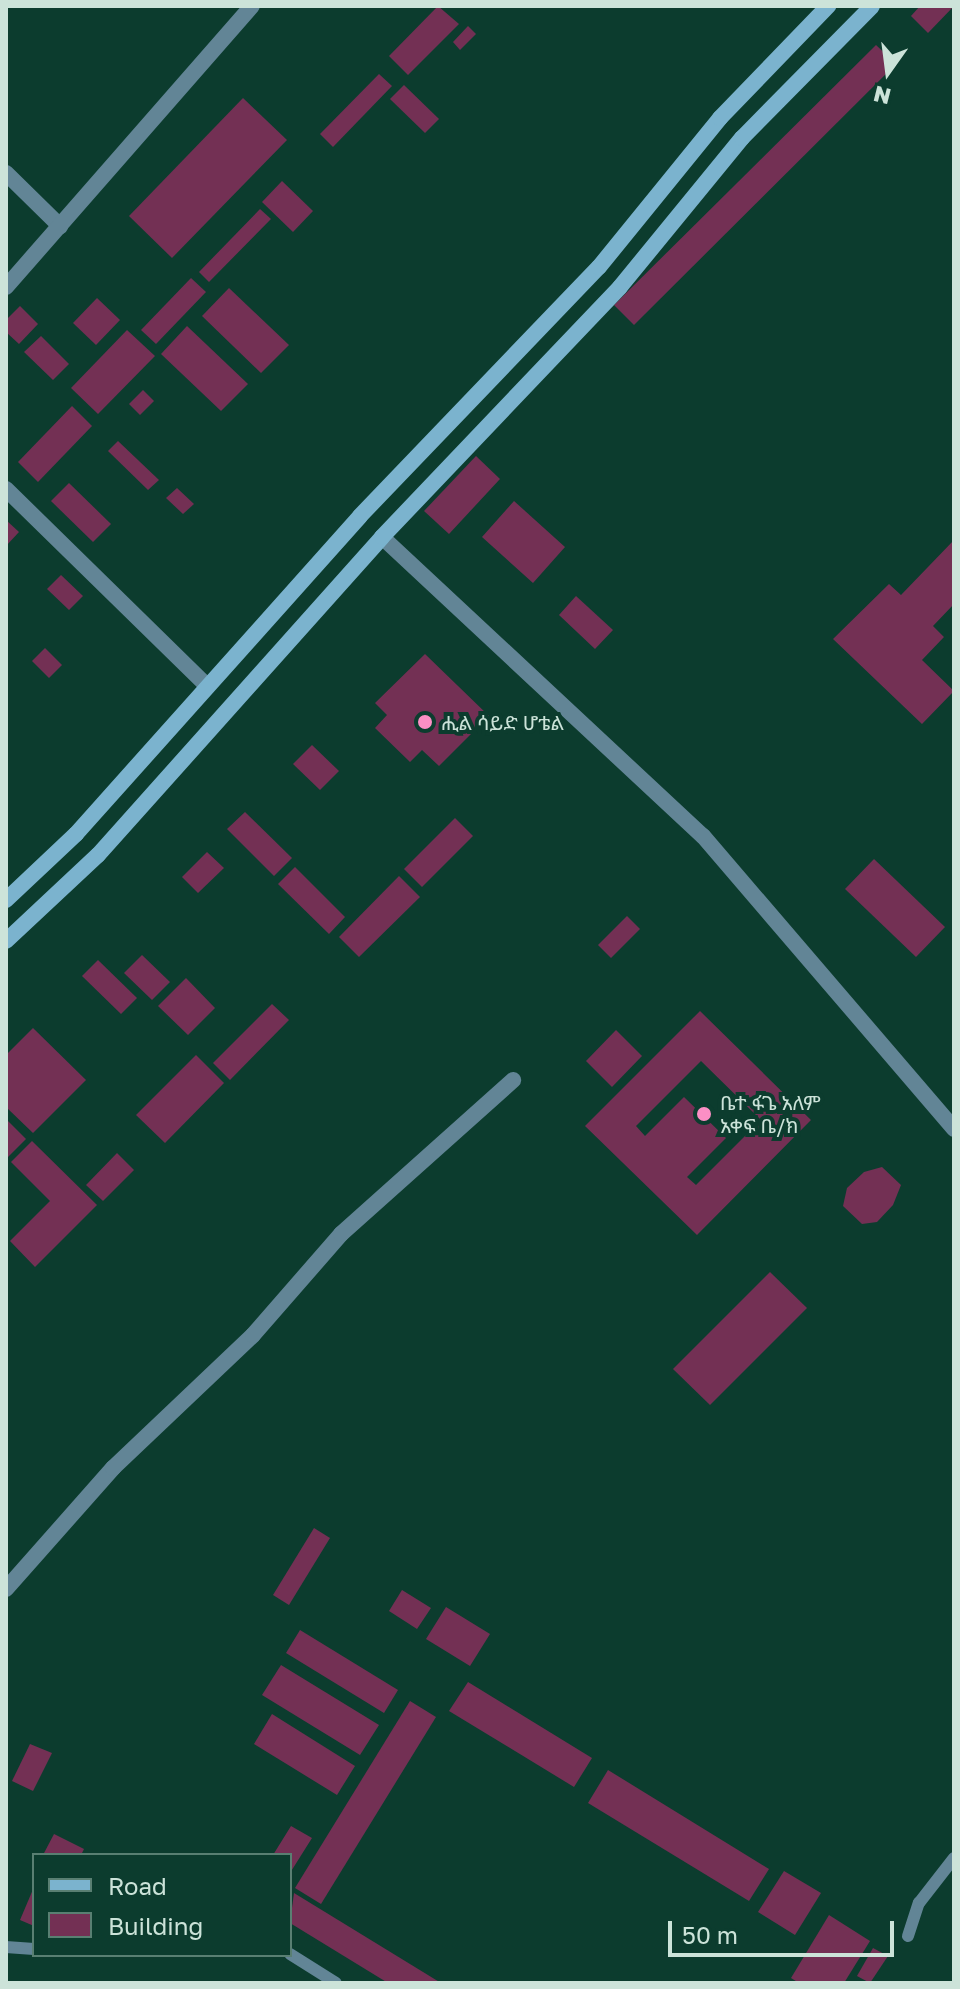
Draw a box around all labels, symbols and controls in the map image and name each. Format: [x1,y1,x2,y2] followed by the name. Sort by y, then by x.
[848,32,928,112] north arrow
[871,81,893,111] text: N
[441,710,564,734] place label: ሒል ሳይድ ሆቴል
[416,713,434,731] marker: ሒል ሳይድ ሆቴል
[720,1090,821,1137] place label: ቤተ ፋጌ አለም አቀፍ ቤ/ክ
[695,1105,713,1123] marker: ቤተ ፋጌ አለም አቀፍ ቤ/ክ
[32,1853,292,1957] legend
[108,1871,167,1900] text: Road
[672,1905,898,1955] scale bar
[108,1911,203,1940] text: Building
[682,1920,738,1949] text: 50 m

